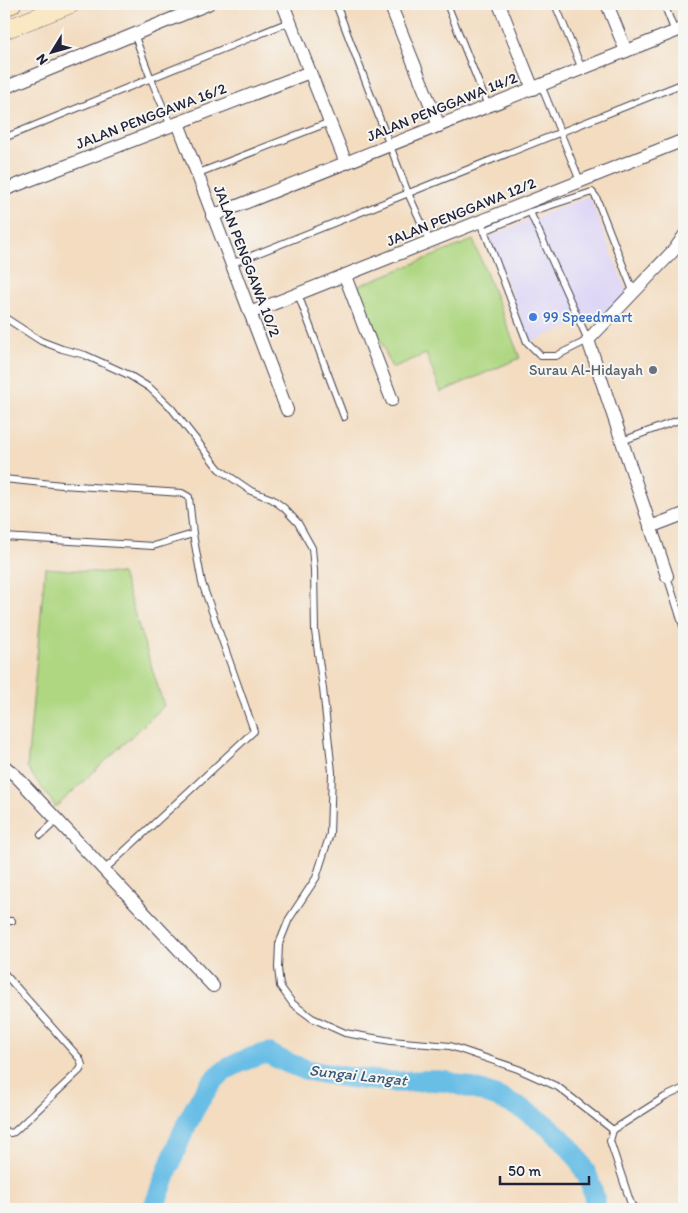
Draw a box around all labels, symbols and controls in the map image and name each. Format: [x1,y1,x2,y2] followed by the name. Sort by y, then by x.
[28,28,78,78] north arrow
[32,51,52,68] text: N
[364,69,520,145] street label: JALAN PENGGAWA 14/2
[73,79,229,153] street label: JALAN PENGGAWA 16/2
[384,174,538,250] street label: JALAN PENGGAWA 12/2
[210,183,284,339] street label: JALAN PENGGAWA 10/2
[543,308,633,326] place label: 99 Speedmart
[527,311,539,323] marker: 99 Speedmart
[529,361,643,379] place label: Surau Al-Hidayah
[647,364,659,376] marker: Surau Al-Hidayah
[308,1060,410,1090] water label: Sungai Langat
[500,1153,589,1185] scale bar
[508,1162,541,1180] text: 50 m

